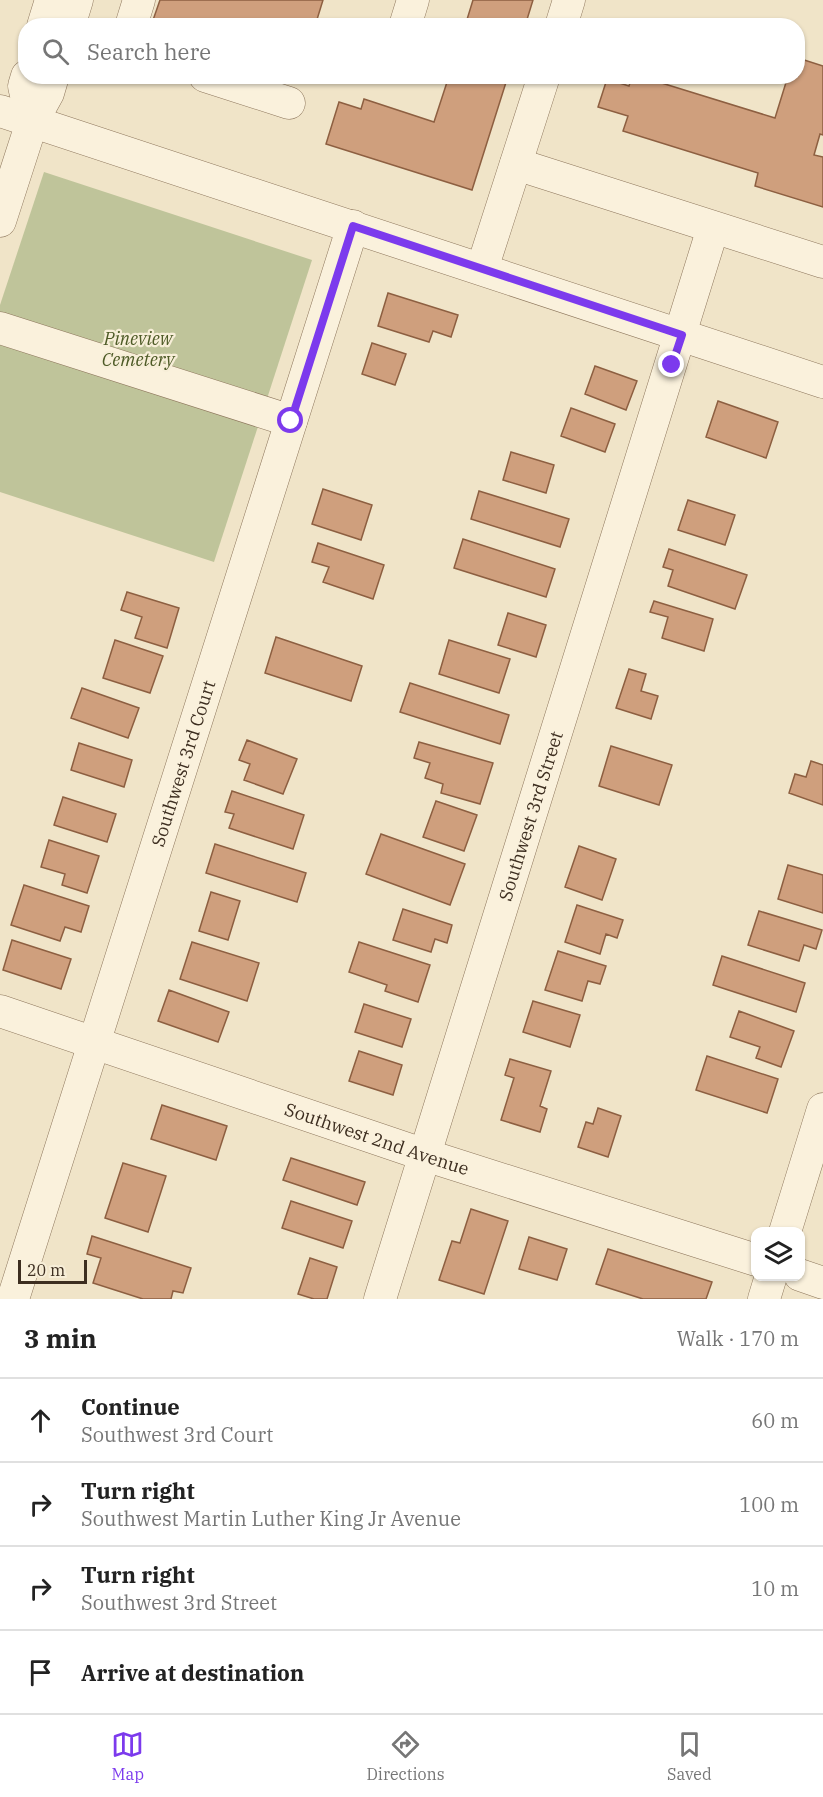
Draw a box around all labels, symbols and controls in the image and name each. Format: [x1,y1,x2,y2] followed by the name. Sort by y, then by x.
[18,18,805,84] search box
[39,35,72,68] icon: search
[87,37,211,66] text: Search here
[102,327,176,371] park label: Pineview Cemetery
[658,351,684,377] route end
[277,407,303,433] route start
[146,677,220,849] street label: Southwest 3rd Court
[493,728,567,904] street label: Southwest 3rd Street
[282,1097,472,1180] street label: Southwest 2nd Avenue
[751,1227,805,1281] map controls
[751,1227,805,1281] button: layers
[18,1257,87,1284] scale bar
[27,1260,65,1280] text: 20 m
[24,1321,97,1355] text: 3 min
[677,1325,799,1352] text: Walk · 170 m
[81,1392,180,1421] text: Continue
[24,1404,57,1437] icon: ahead
[751,1407,799,1434] text: 60 m
[81,1421,273,1448] text: Southwest 3rd Court
[81,1476,195,1505] text: Turn right
[24,1488,57,1521] icon: right
[739,1491,799,1518] text: 100 m
[81,1505,461,1532] text: Southwest Martin Luther King Jr Avenue
[81,1560,195,1589] text: Turn right
[24,1572,57,1605] icon: right
[751,1575,799,1602] text: 10 m
[81,1589,277,1616] text: Southwest 3rd Street
[24,1656,57,1689] icon: arrive
[81,1658,304,1687] text: Arrive at destination
[111,1728,144,1784] tab: Map
[367,1728,445,1784] tab: Directions
[667,1728,712,1784] tab: Saved

